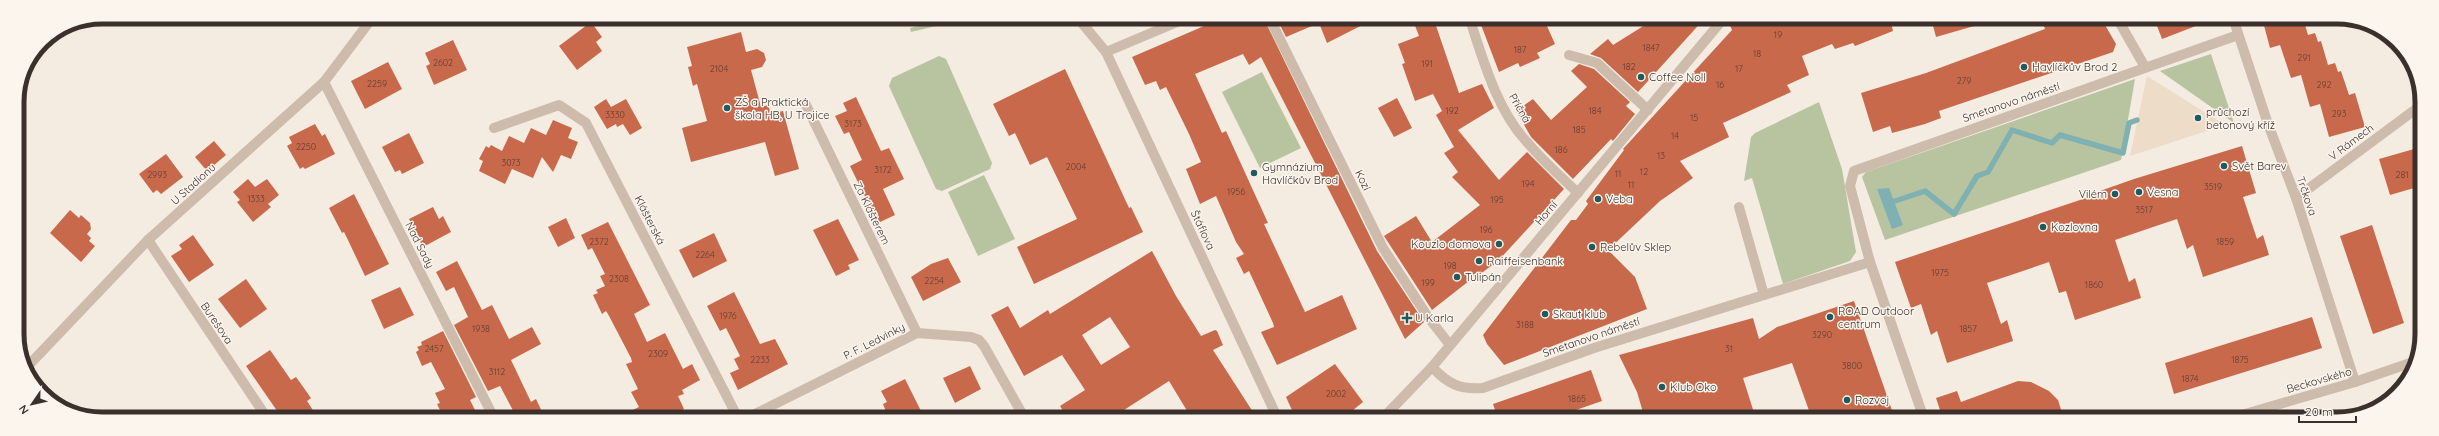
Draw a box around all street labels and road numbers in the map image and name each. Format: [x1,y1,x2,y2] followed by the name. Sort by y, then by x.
[1961,79,2062,125] street label: Smetanovo náměstí
[1506,91,1534,125] street label: Příčná
[2326,121,2376,163] street label: V Rámech
[168,160,218,208] street label: U Stadionu
[1352,167,1374,193] street label: Kozí
[2294,175,2320,217] street label: Trčkova
[851,179,893,247] street label: Za Klášterem
[632,193,668,247] street label: Klášterská
[1532,197,1561,228] street label: Horní
[1188,208,1218,252] street label: Štáflova
[402,219,438,271] street label: Nad Sady
[198,299,236,347] street label: Burešova
[1541,314,1642,360] street label: Smetanovo náměstí
[841,320,907,362] street label: P. F. Ledvinky
[2285,364,2353,396] street label: Beckovského

